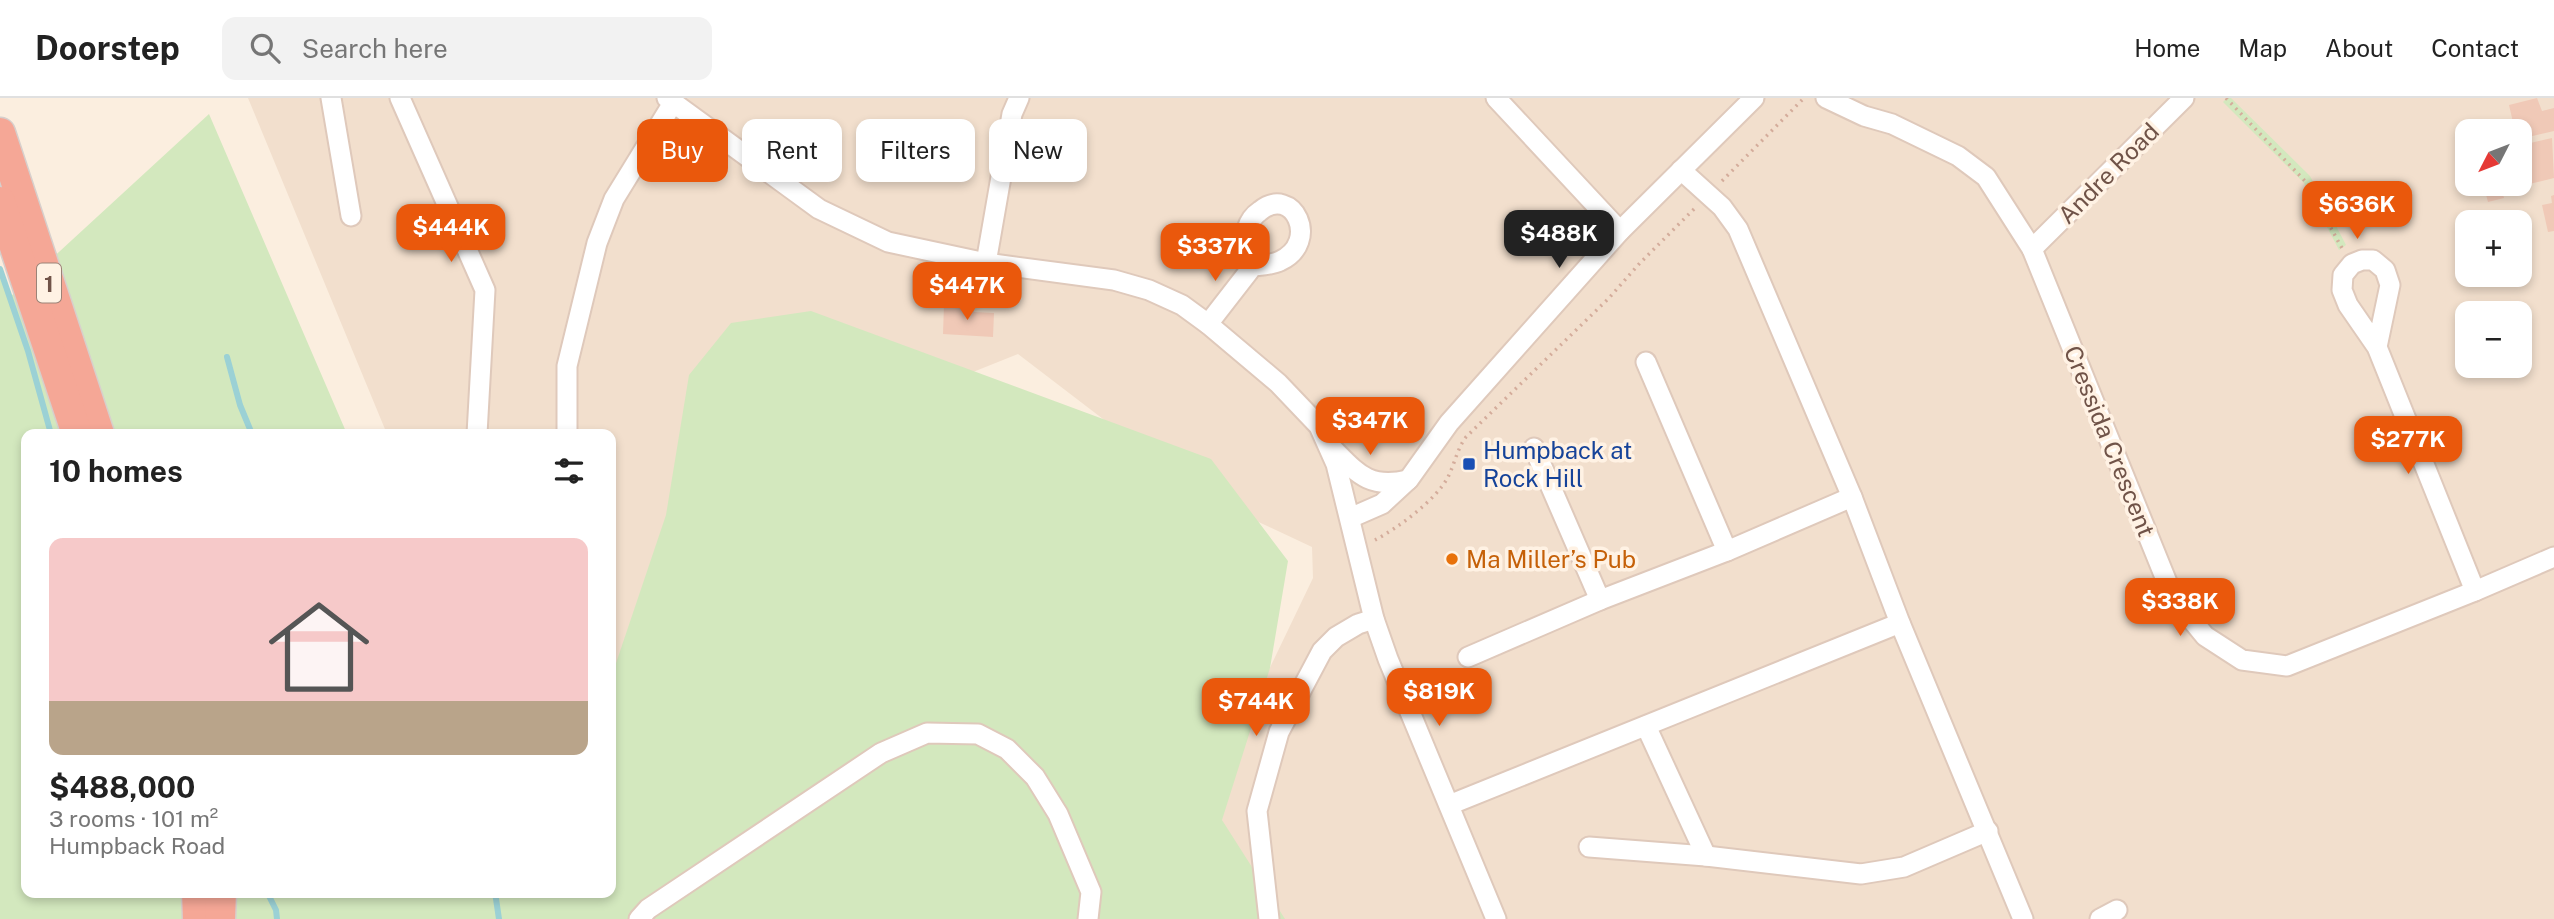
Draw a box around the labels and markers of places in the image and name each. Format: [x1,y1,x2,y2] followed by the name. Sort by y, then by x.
[2308,181,2406,241] pin: $636K
[402,204,500,264] pin: $444K
[1510,211,1608,270] pin: $488K
[1166,223,1264,283] pin: $337K
[918,262,1016,322] pin: $447K
[1321,398,1419,457] pin: $347K
[2359,416,2457,476] pin: $277K
[1483,436,1632,492] place label: Humpback at Rock Hill
[1461,456,1477,472] marker: Humpback at Rock Hill
[1466,545,1636,573] place label: Ma Miller’s Pub
[1444,551,1460,567] marker: Ma Miller’s Pub
[2131,578,2229,638] pin: $338K
[1390,668,1488,728] pin: $819K
[1207,678,1305,738] pin: $744K

